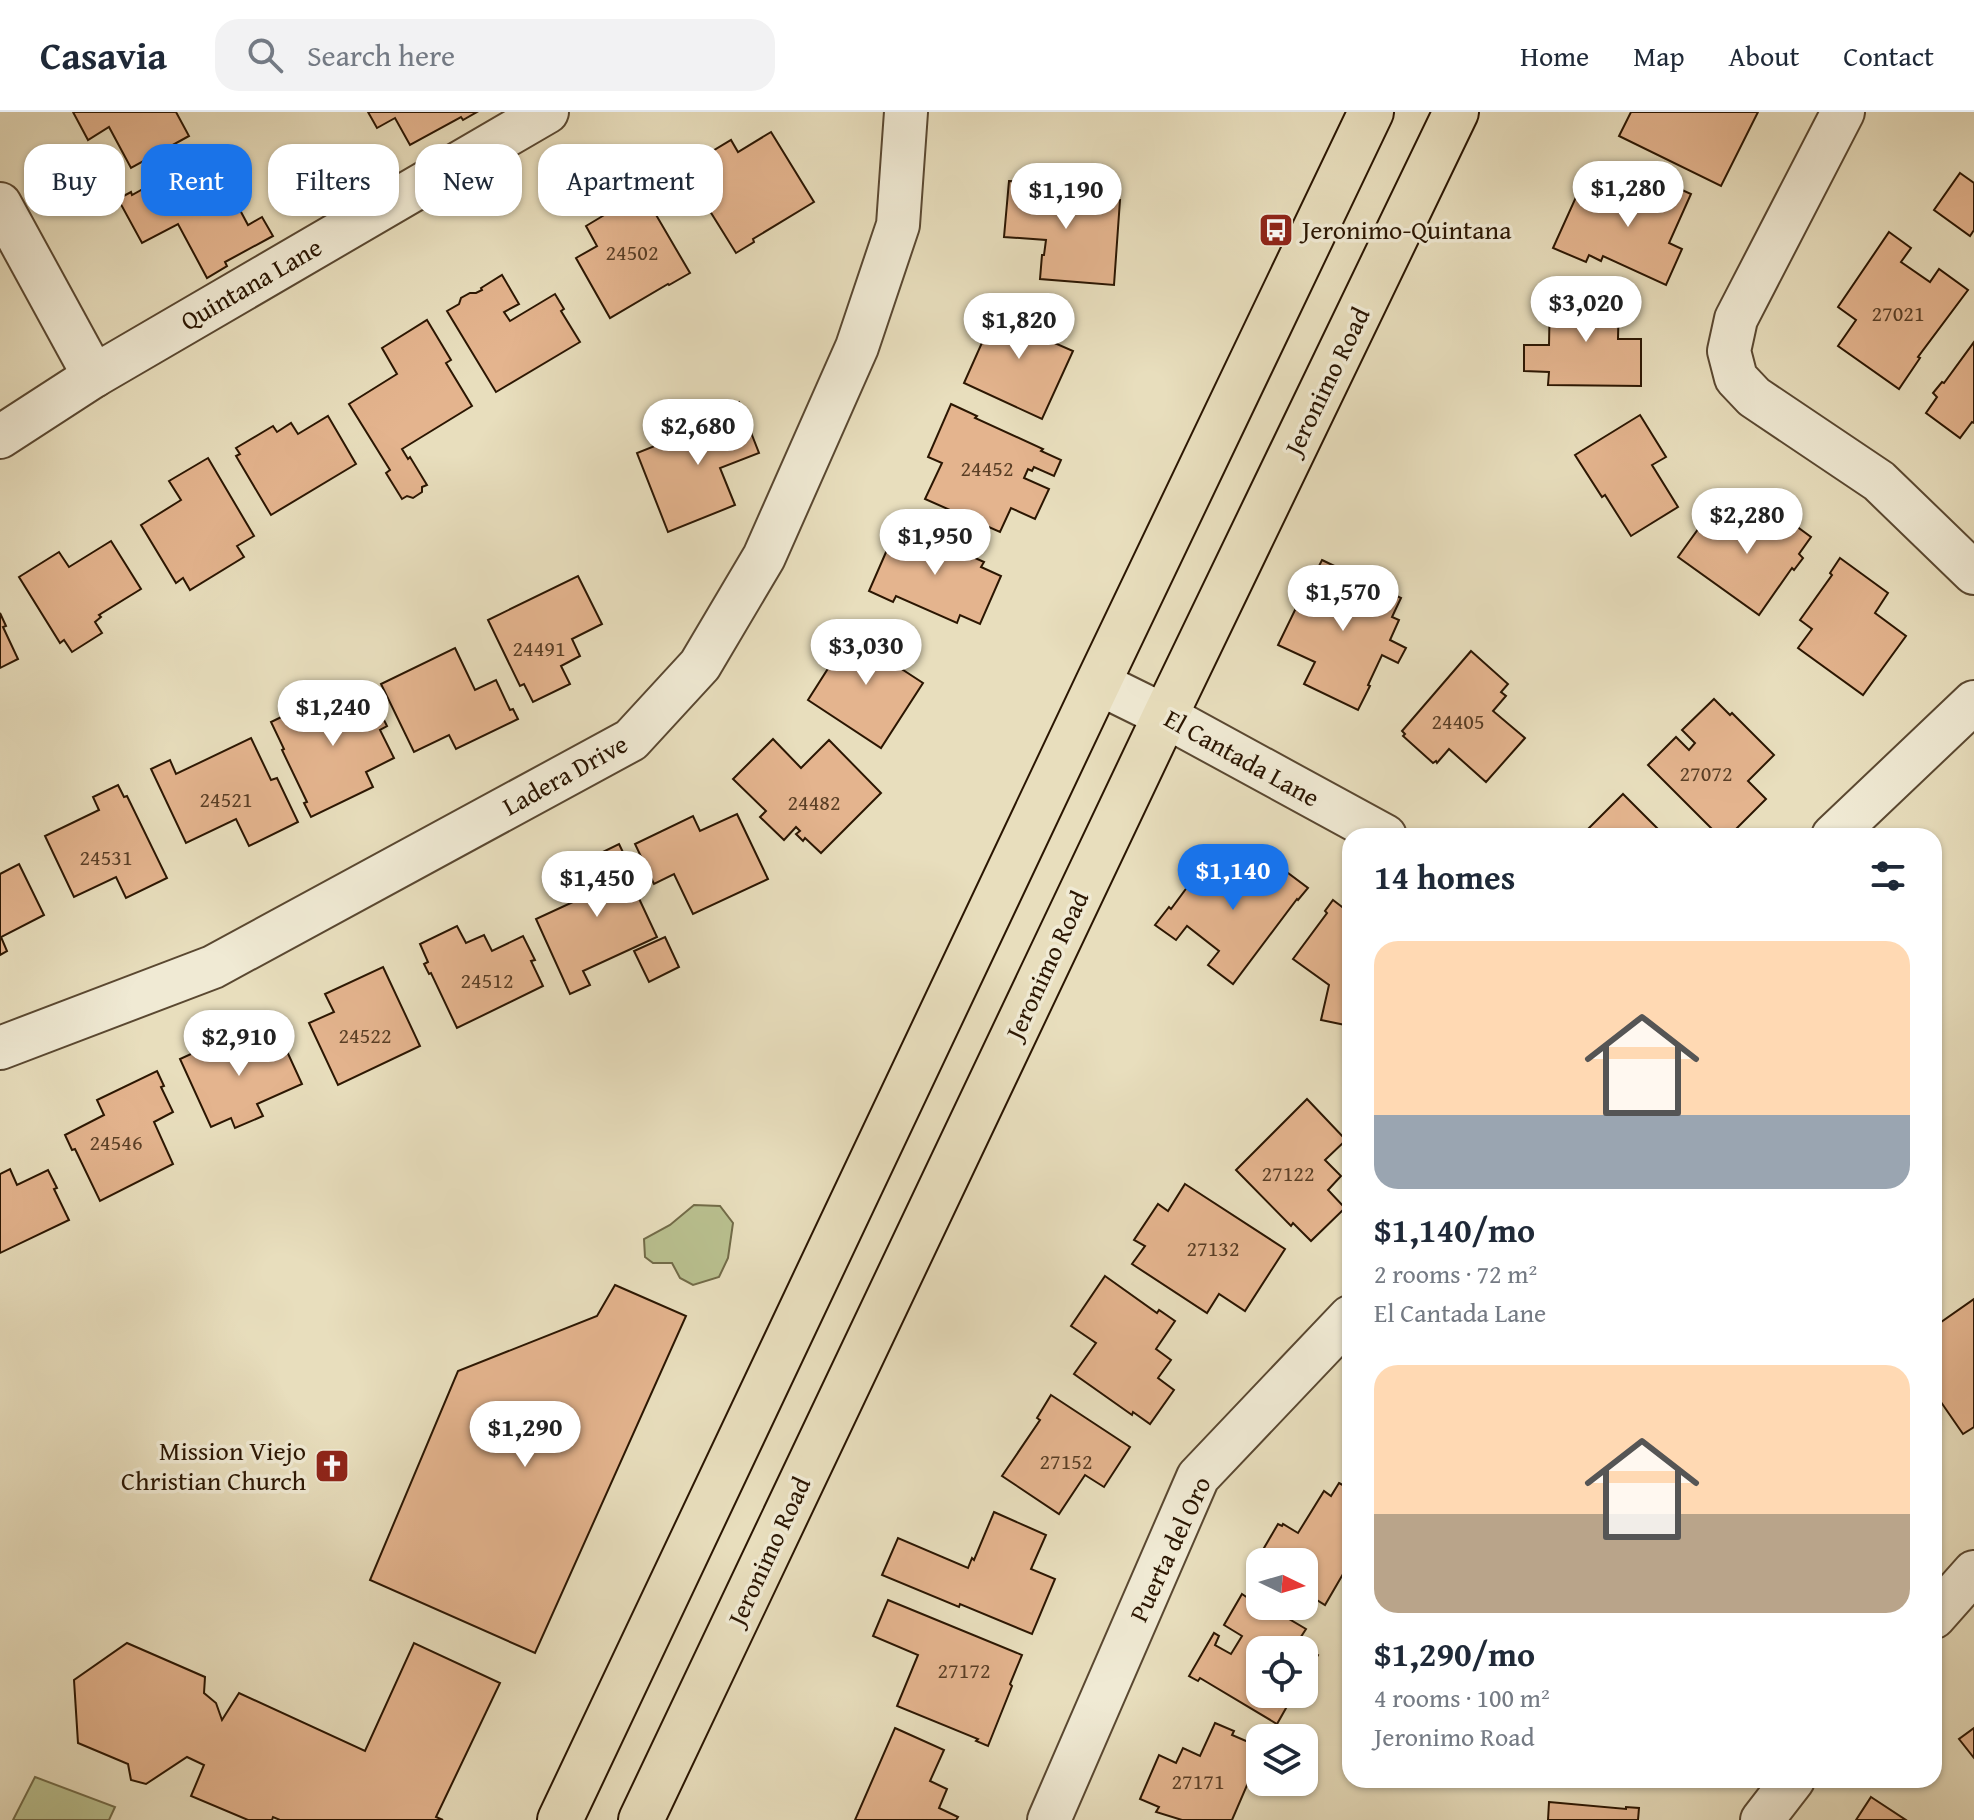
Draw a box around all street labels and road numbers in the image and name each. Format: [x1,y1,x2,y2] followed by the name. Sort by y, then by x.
[173,227,329,340] street label: Quintana Lane
[1273,300,1379,464] street label: Jeronimo Road
[1157,699,1327,816] street label: El Cantada Lane
[495,724,634,825] street label: Ladera Drive
[994,884,1098,1048] street label: Jeronimo Road
[716,1470,820,1634] street label: Jeronimo Road
[1119,1470,1220,1628] street label: Puerta del Oro

